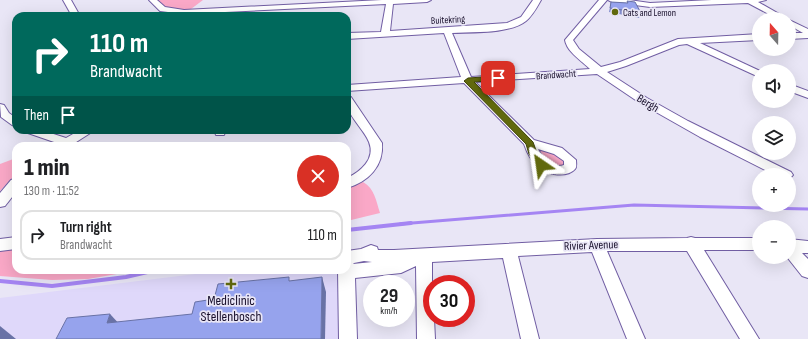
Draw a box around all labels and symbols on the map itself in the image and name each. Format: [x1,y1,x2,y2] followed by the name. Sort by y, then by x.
[610,7,620,17] marker: Cats and Lemon
[623,7,676,19] place label: Cats and Lemon
[752,12,796,56] north arrow
[431,13,465,27] street label: Buitekring
[481,61,515,95] pin
[536,68,577,82] street label: Brandwacht
[634,91,662,116] street label: Bergh
[520,144,562,186] position arrow
[564,237,619,254] street label: Rivier Avenue
[423,275,475,327] speed limit sign: 30
[225,278,237,290] marker: Mediclinic Stellenbosch
[201,292,261,325] place label: Mediclinic Stellenbosch

